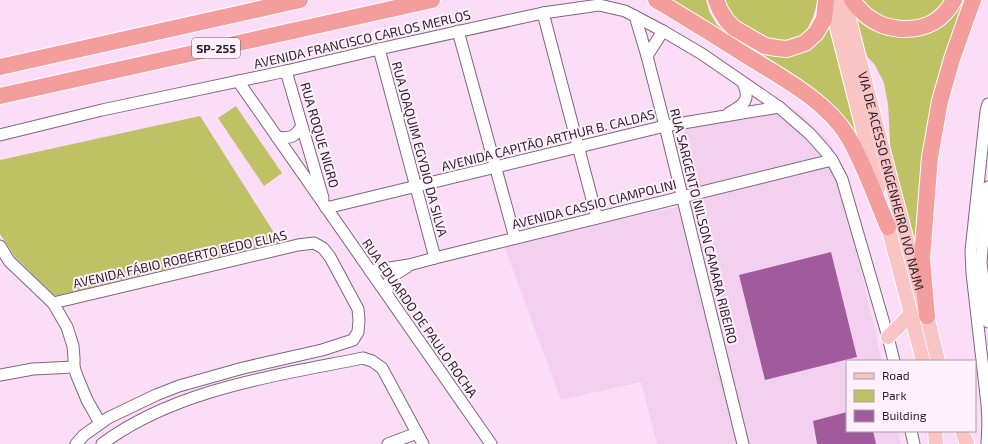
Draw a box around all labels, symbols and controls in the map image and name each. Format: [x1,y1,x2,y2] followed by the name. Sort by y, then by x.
[252,6,472,72] street label: AVENIDA FRANCISCO CARLOS MERLOS
[192,38,240,58] road number: SP-255
[389,60,451,238] street label: RUA JOAQUIM EGYDIO DA SILVA
[855,70,928,292] street label: VIA DE ACESSO ENGENHEIRO IVO NAJM
[297,80,343,190] street label: RUA ROQUE NIGRO
[440,106,656,174] street label: AVENIDA CAPITÃO ARTHUR B. CALDAS
[667,107,741,345] street label: RUA SARGENTO NILSON CAMARA RIBEIRO
[510,176,678,232] street label: AVENIDA CASSIO CIAMPOLINI
[71,226,289,291] street label: AVENIDA FÁBIO ROBERTO BEDO ELIAS
[359,236,481,400] street label: RUA EDUARDO DE PAULO ROCHA
[846,360,976,432] legend
[882,368,910,382] text: Road
[882,388,907,402] text: Park
[882,408,927,422] text: Building

